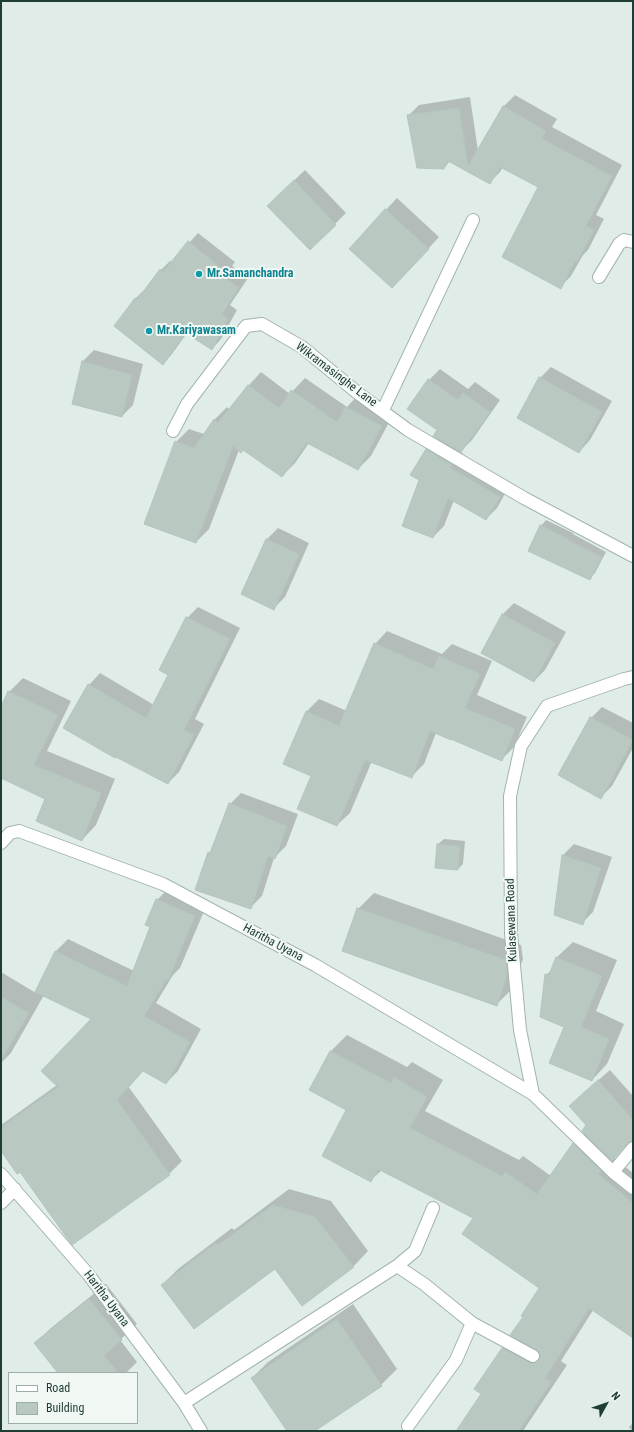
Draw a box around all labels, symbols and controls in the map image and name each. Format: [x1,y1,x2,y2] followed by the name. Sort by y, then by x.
[207,267,294,281] place label: Mr.Samanchandra
[194,269,204,279] marker: Mr.Samanchandra
[157,324,236,338] place label: Mr.Kariyawasam
[144,326,154,336] marker: Mr.Kariyawasam
[292,340,380,410] street label: Wikramasinghe Lane
[503,878,521,962] street label: Kulasewana Road
[240,921,306,965] street label: Haritha Uyana
[80,1268,132,1330] street label: Haritha Uyana
[8,1372,138,1424] legend
[46,1381,70,1395] text: Road
[586,1384,626,1424] north arrow
[608,1389,623,1403] text: N
[46,1401,84,1415] text: Building

